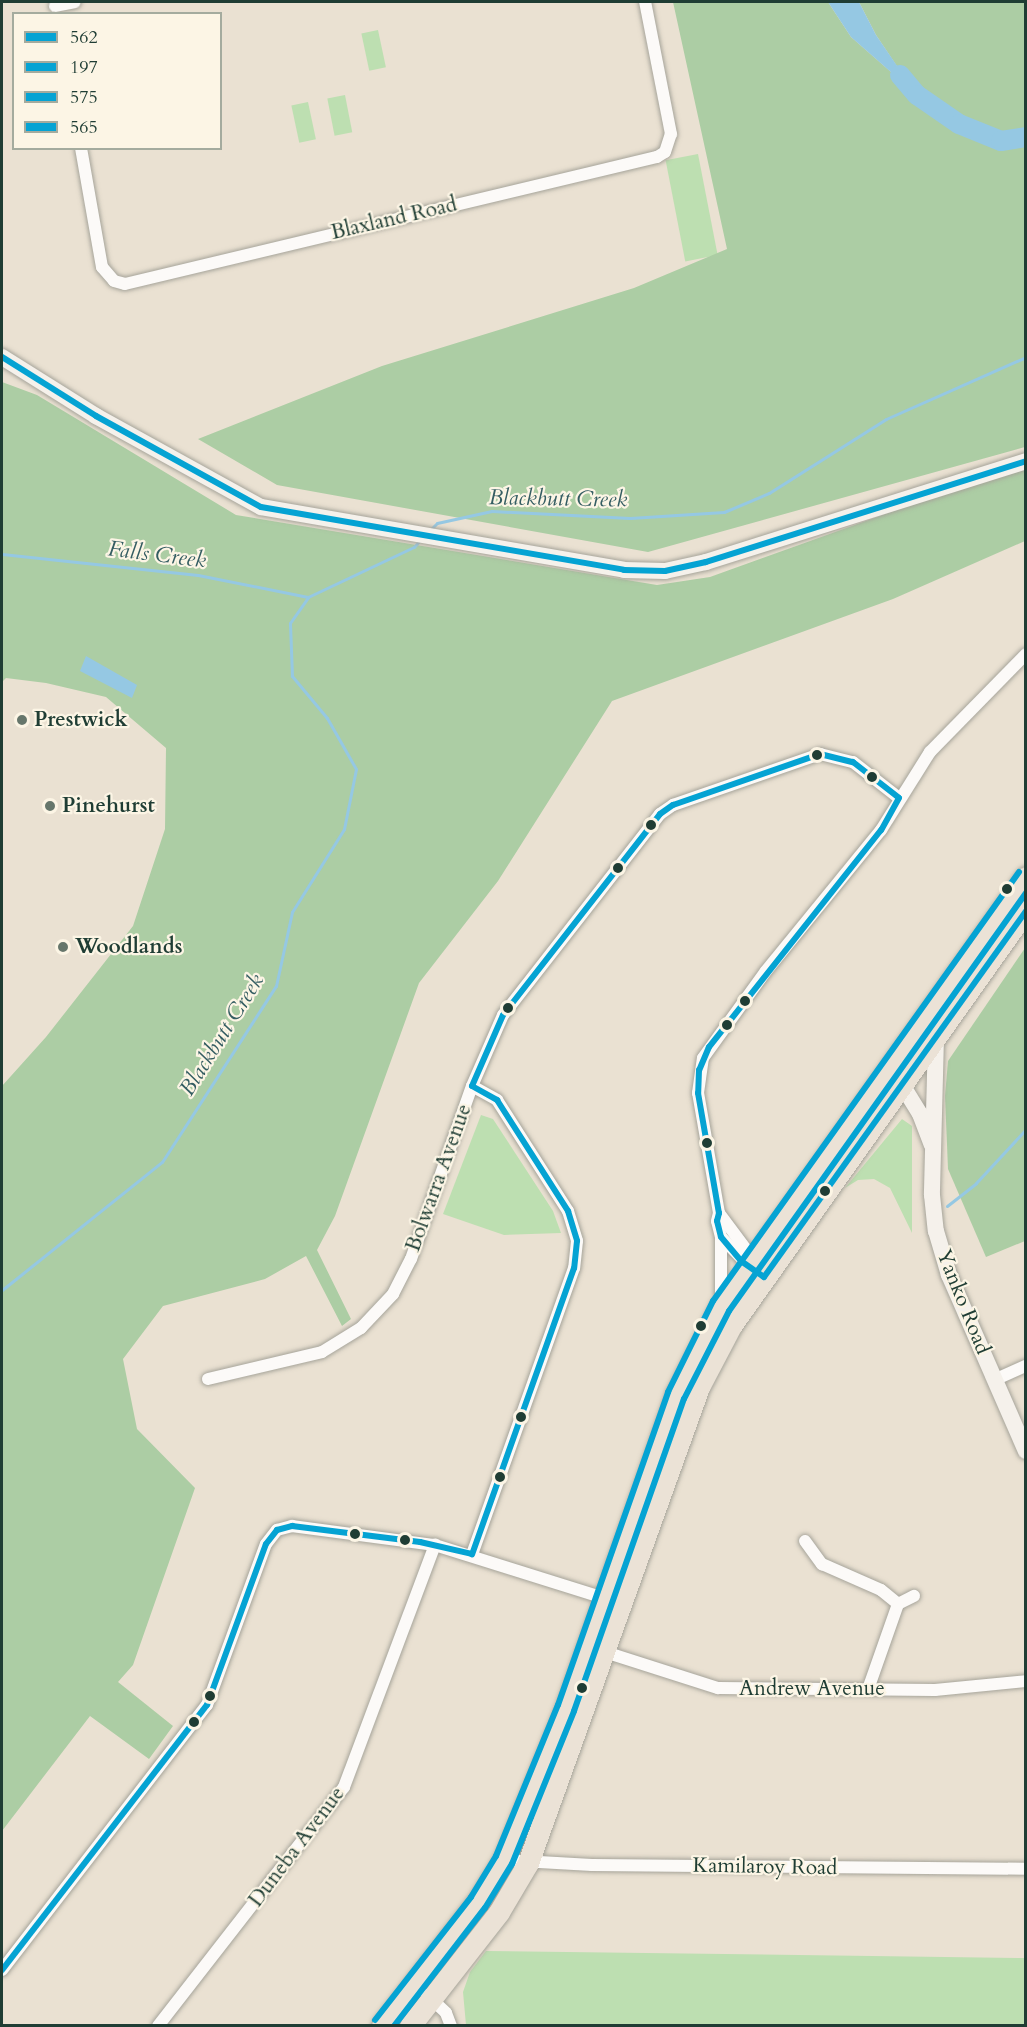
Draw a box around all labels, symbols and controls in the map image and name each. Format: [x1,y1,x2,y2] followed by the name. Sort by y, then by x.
[12,12,222,150] legend
[70,25,98,50] text: 562
[70,55,98,80] text: 197
[70,85,98,110] text: 575
[70,115,98,140] text: 565
[329,192,459,246] street label: Blaxland Road
[488,485,628,513] water label: Blackbutt Creek
[107,536,207,574] water label: Falls Creek
[34,707,128,733] place label: Prestwick
[15,713,29,727] marker: Prestwick
[811,749,823,761] unlabelled marker
[866,771,878,783] unlabelled marker
[62,793,155,819] place label: Pinehurst
[43,799,57,813] marker: Pinehurst
[645,819,657,831] unlabelled marker
[612,862,624,874] unlabelled marker
[1001,883,1013,895] unlabelled marker
[75,934,182,960] place label: Woodlands
[56,940,70,954] marker: Woodlands
[174,969,270,1101] water label: Blackbutt Creek
[739,995,751,1007] unlabelled marker
[502,1002,514,1014] unlabelled marker
[721,1019,733,1031] unlabelled marker
[401,1101,477,1255] street label: Bolwarra Avenue
[701,1137,713,1149] unlabelled marker
[819,1185,831,1197] unlabelled marker
[931,1246,995,1358] street label: Yanko Road
[695,1320,707,1332] unlabelled marker
[515,1411,527,1423] unlabelled marker
[494,1471,506,1483] unlabelled marker
[349,1528,361,1540] unlabelled marker
[399,1534,411,1546] unlabelled marker
[739,1676,885,1702] street label: Andrew Avenue
[576,1682,588,1694] unlabelled marker
[204,1690,216,1702] unlabelled marker
[188,1716,200,1728] unlabelled marker
[244,1782,350,1912] street label: Duneba Avenue
[692,1853,838,1881] street label: Kamilaroy Road

